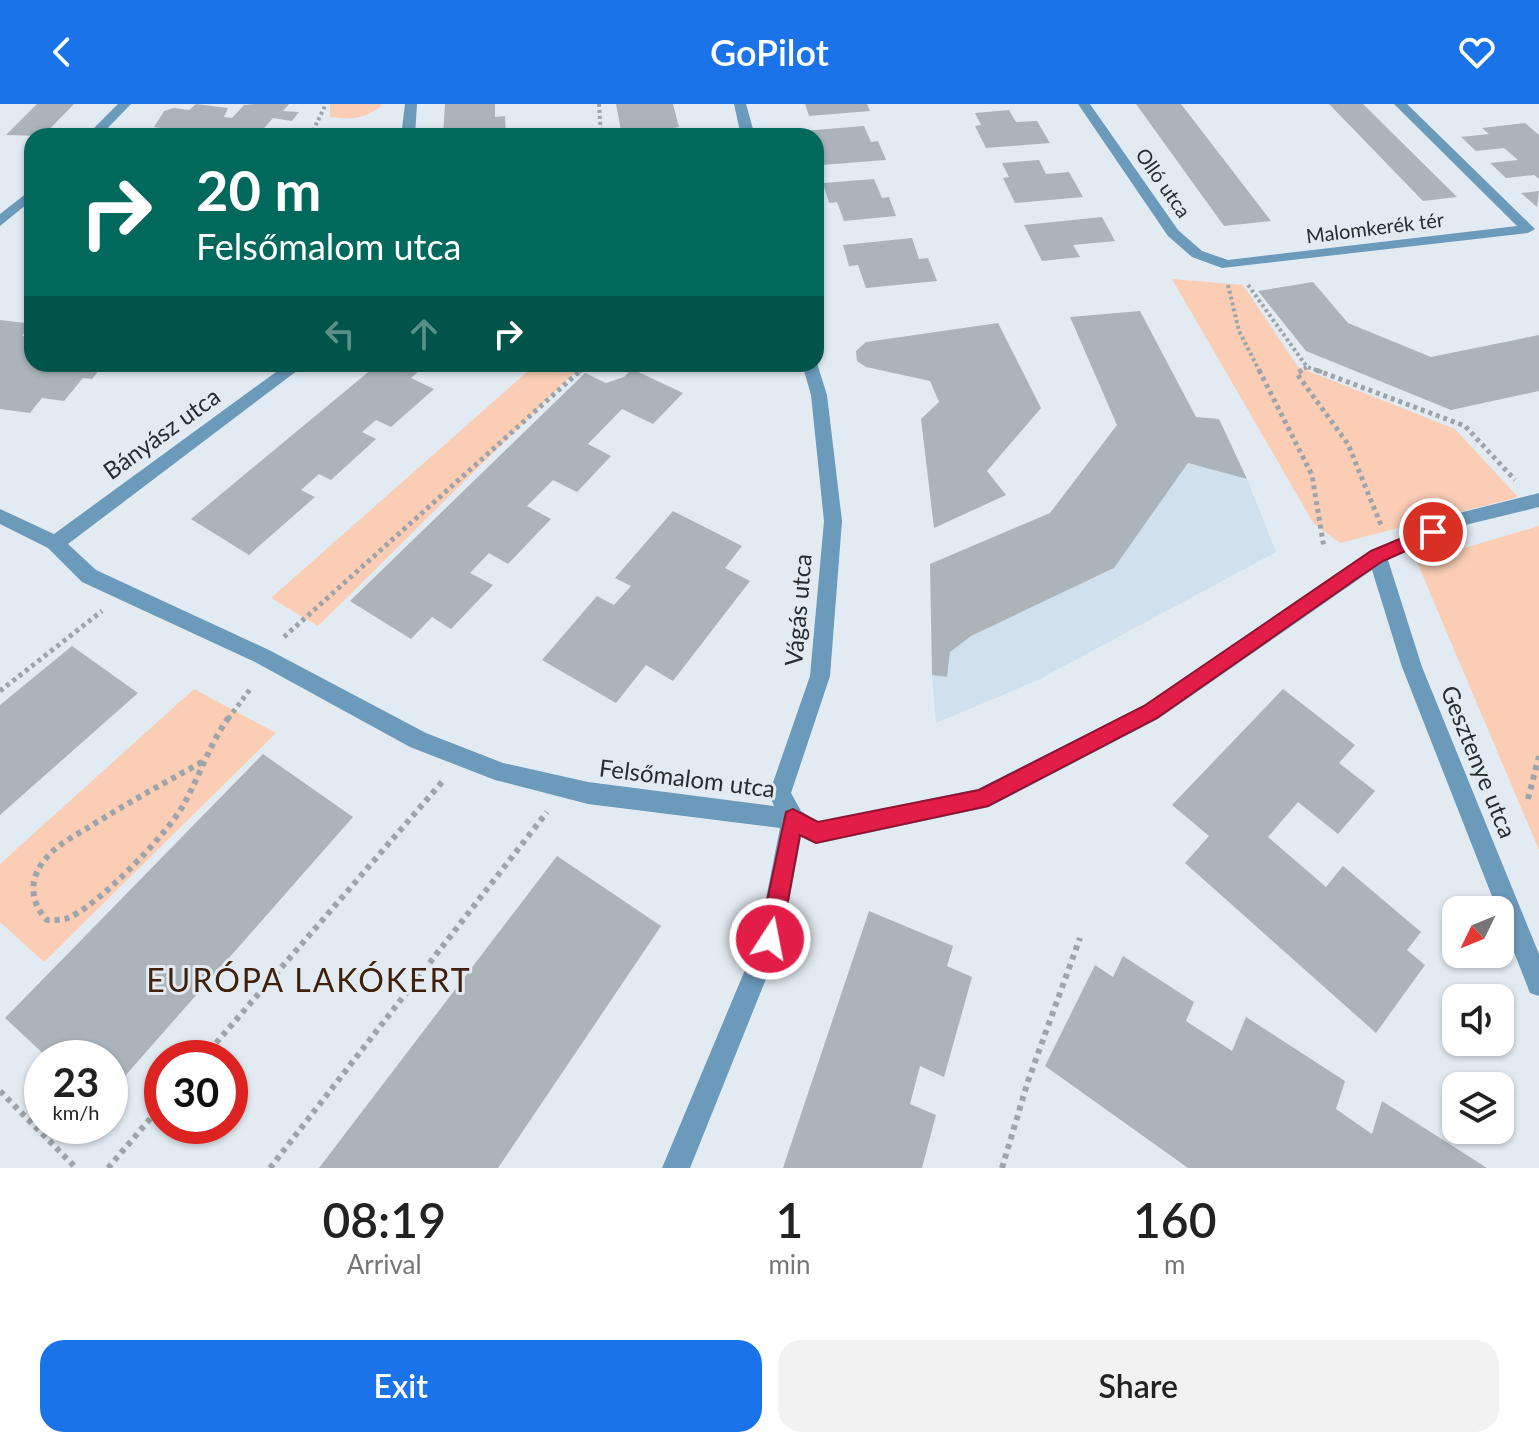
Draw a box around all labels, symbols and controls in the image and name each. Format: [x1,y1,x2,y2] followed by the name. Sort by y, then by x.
[40,30,84,74] icon: back
[710,30,829,74] text: GoPilot
[1455,30,1499,74] icon: heart
[1131,143,1196,222] street label: Olló utca
[196,156,321,223] text: 20 m
[64,160,168,264] icon: right
[1305,207,1446,247] street label: Malomkerék tér
[196,224,462,268] text: Felsőmalom utca
[318,312,362,356] icon: left
[402,312,446,356] icon: ahead
[486,312,530,356] icon: right
[97,381,225,485] street label: Bányász utca
[1399,498,1467,566] pin
[1411,510,1455,554] icon: arrive
[778,552,817,667] street label: Vágás utca
[1436,681,1523,842] street label: Gesztenye utca
[598,752,777,803] street label: Felsőmalom utca
[1442,896,1514,968] north arrow
[1442,896,1514,1144] map controls
[728,897,812,981] position arrow
[146,960,472,999] district label: EURÓPA LAKÓKERT
[1442,984,1514,1056] button: sound
[144,1040,248,1144] speed limit sign: 30
[53,1058,99,1106] text: 23
[1442,1072,1514,1144] button: layers
[53,1100,99,1124] text: km/h
[322,1191,446,1248] text: 08:19
[776,1191,803,1248] text: 1
[1133,1191,1217,1248] text: 160
[347,1248,422,1280] text: Arrival
[768,1248,811,1280] text: min
[1164,1248,1185,1280] text: m
[40,1340,762,1432] button: Exit
[778,1340,1499,1432] button: Share

